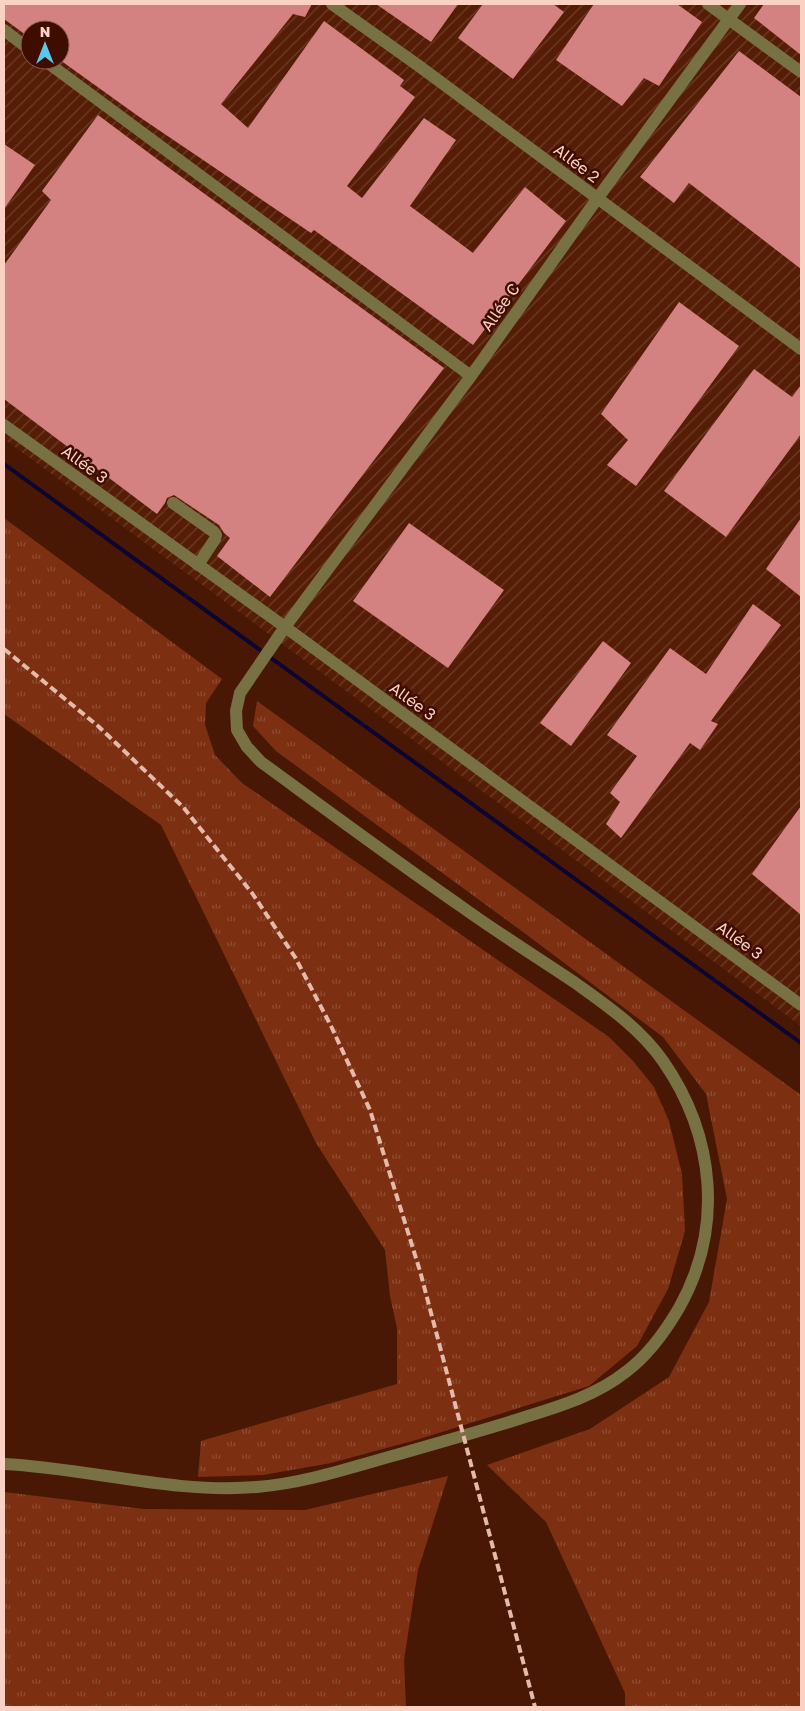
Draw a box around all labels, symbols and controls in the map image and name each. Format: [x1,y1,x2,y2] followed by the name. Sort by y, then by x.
[20,20,70,70] north arrow
[40,23,50,40] text: N
[550,139,604,187] street label: Allée 2
[476,279,524,335] street label: Allée C
[58,441,112,487] street label: Allée 3
[386,678,440,724] street label: Allée 3
[713,917,767,963] street label: Allée 3

